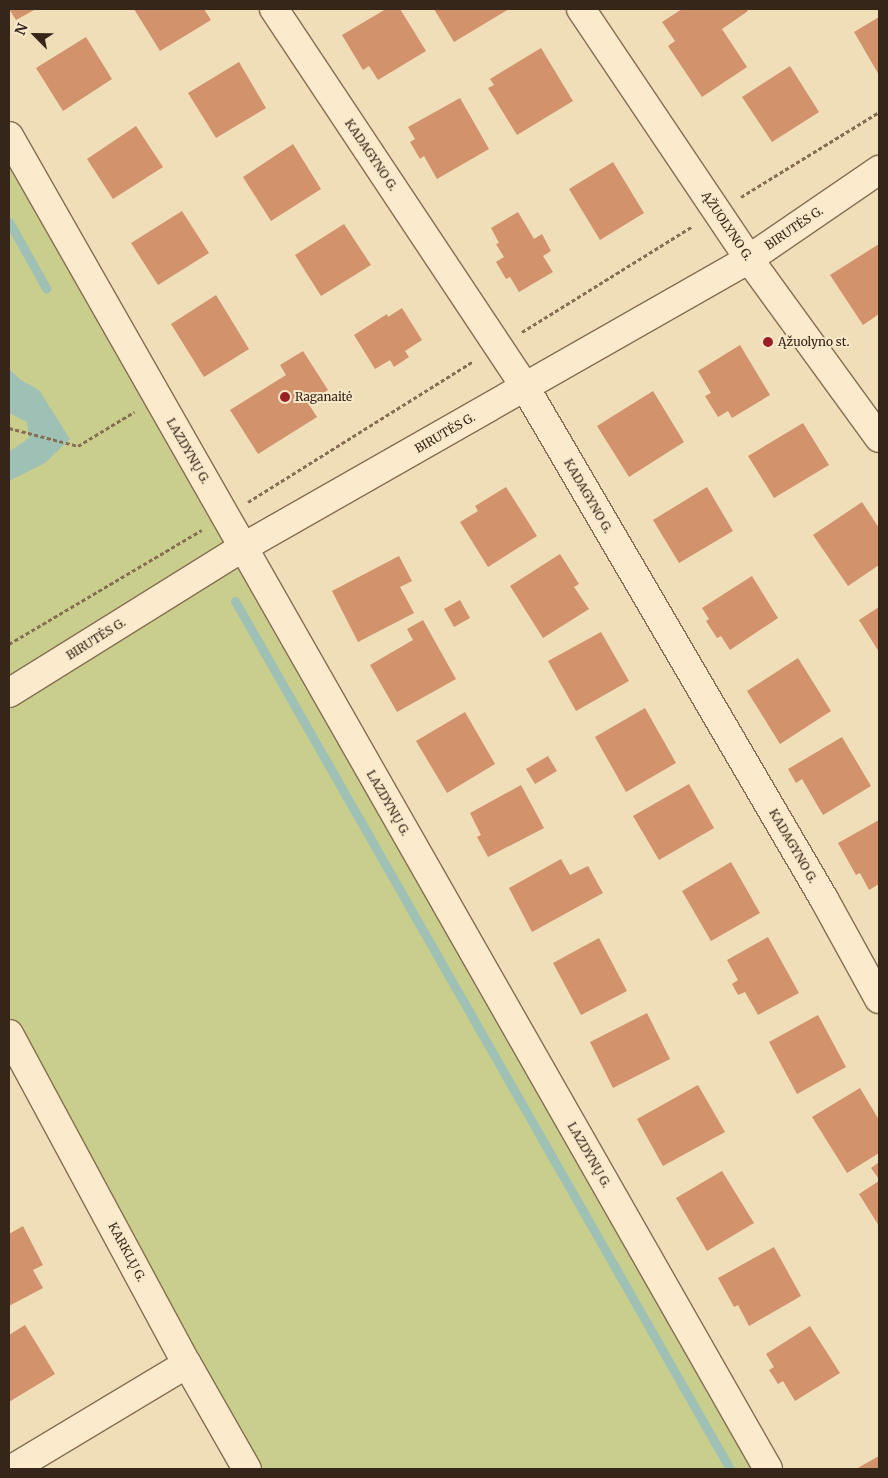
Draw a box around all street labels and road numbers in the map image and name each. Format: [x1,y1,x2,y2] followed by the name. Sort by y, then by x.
[342,116,400,194] street label: KADAGYNO G.
[699,189,755,263] street label: ĄŽUOLYNO G.
[762,203,826,253] street label: BIRUTĖS G.
[412,410,478,456] street label: BIRUTĖS G.
[163,416,213,486] street label: LAZDYNŲ G.
[561,456,615,536] street label: KADAGYNO G.
[64,615,128,663] street label: BIRUTĖS G.
[363,768,413,838] street label: LAZDYNŲ G.
[766,806,820,886] street label: KADAGYNO G.
[564,1120,614,1190] street label: LAZDYNŲ G.
[105,1220,149,1284] street label: KARKLŲ G.

